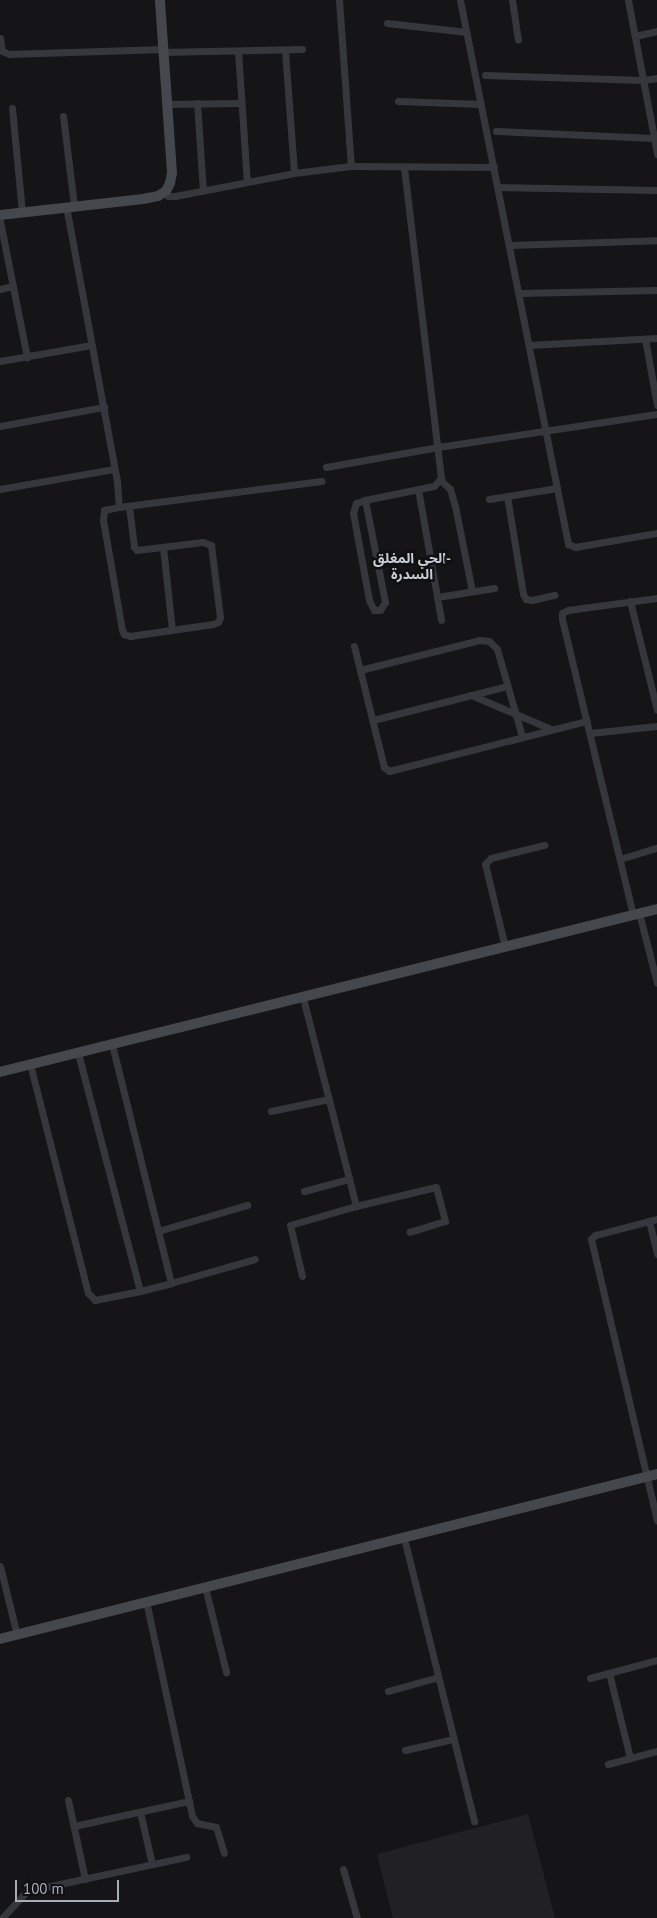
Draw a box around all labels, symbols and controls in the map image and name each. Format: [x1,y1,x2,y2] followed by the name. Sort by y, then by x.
[373,550,451,582] district label: الحي المغلق- السدرة
[18,1870,121,1902] scale bar
[23,1879,64,1898] text: 100 m

